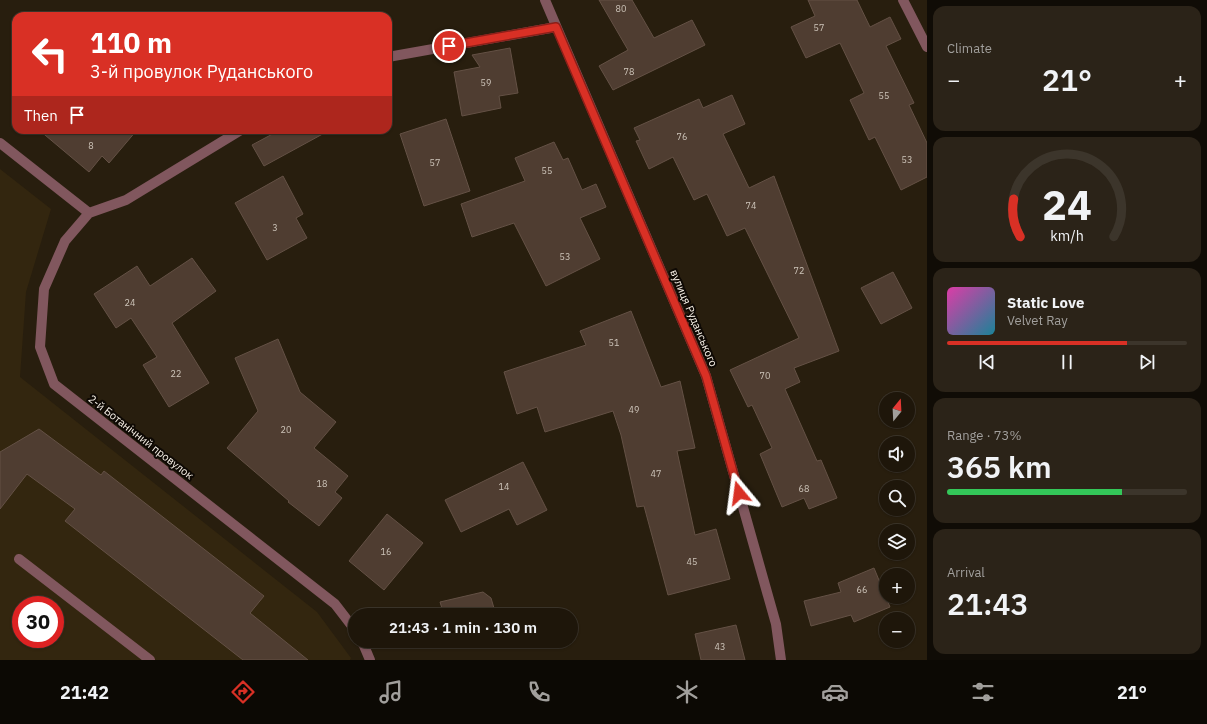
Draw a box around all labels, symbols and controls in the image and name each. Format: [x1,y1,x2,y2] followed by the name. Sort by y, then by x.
[616,3,626,14] house number: 80
[814,22,824,33] house number: 57
[90,24,172,61] text: 110 m
[24,28,76,80] icon: left
[432,29,466,63] pin
[438,35,460,57] icon: arrive
[947,40,992,57] text: Climate
[90,60,313,83] text: 3-й провулок Руданського
[1042,60,1092,99] text: 21°
[947,65,960,94] text: −
[1174,65,1187,94] text: +
[624,66,634,77] house number: 78
[481,77,491,88] house number: 59
[879,90,889,101] house number: 55
[66,104,88,126] icon: arrive
[24,106,58,125] text: Then
[677,131,687,142] house number: 76
[88,140,94,151] house number: 8
[902,154,912,165] house number: 53
[430,157,440,168] house number: 57
[542,165,552,176] house number: 55
[1042,177,1092,231] text: 24
[746,200,756,211] house number: 74
[272,222,278,233] house number: 3
[1050,226,1084,245] text: km/h
[560,251,570,262] house number: 53
[794,265,804,276] house number: 72
[667,267,721,369] street label: вулиця Руданського
[1007,293,1084,312] text: Static Love
[125,297,135,308] house number: 24
[1007,312,1068,329] text: Velvet Ray
[609,337,619,348] house number: 51
[976,351,998,373] icon: previous
[1056,351,1078,373] icon: pause
[1136,351,1158,373] icon: next
[171,368,181,379] house number: 22
[760,370,770,381] house number: 70
[86,392,196,482] street label: 2-й Ботанічний провулок
[879,392,915,428] north arrow
[879,392,915,648] map controls
[629,404,639,415] house number: 49
[281,424,291,435] house number: 20
[947,427,1021,444] text: Range · 73%
[879,436,915,472] button: sound
[947,447,1052,486] text: 365 km
[651,468,661,479] house number: 47
[718,472,760,514] position arrow
[317,478,327,489] house number: 18
[879,480,915,516] button: search
[499,481,509,492] house number: 14
[799,483,809,494] house number: 68
[879,524,915,560] button: layers
[381,546,391,557] house number: 16
[687,556,697,567] house number: 45
[947,564,985,581] text: Arrival
[879,568,915,604] button: +
[857,584,867,595] house number: 66
[947,584,1029,623] text: 21:43
[12,596,64,648] speed limit sign: 30
[879,612,915,648] button: −
[389,618,537,637] text: 21:43 · 1 min · 130 m
[715,641,725,652] house number: 43
[229,678,257,706] icon: directions
[377,678,405,706] icon: music
[525,678,553,706] icon: phone
[673,678,701,706] icon: climate
[821,678,849,706] icon: car
[969,678,997,706] icon: filters
[60,681,109,704] text: 21:42
[1117,681,1147,704] text: 21°

